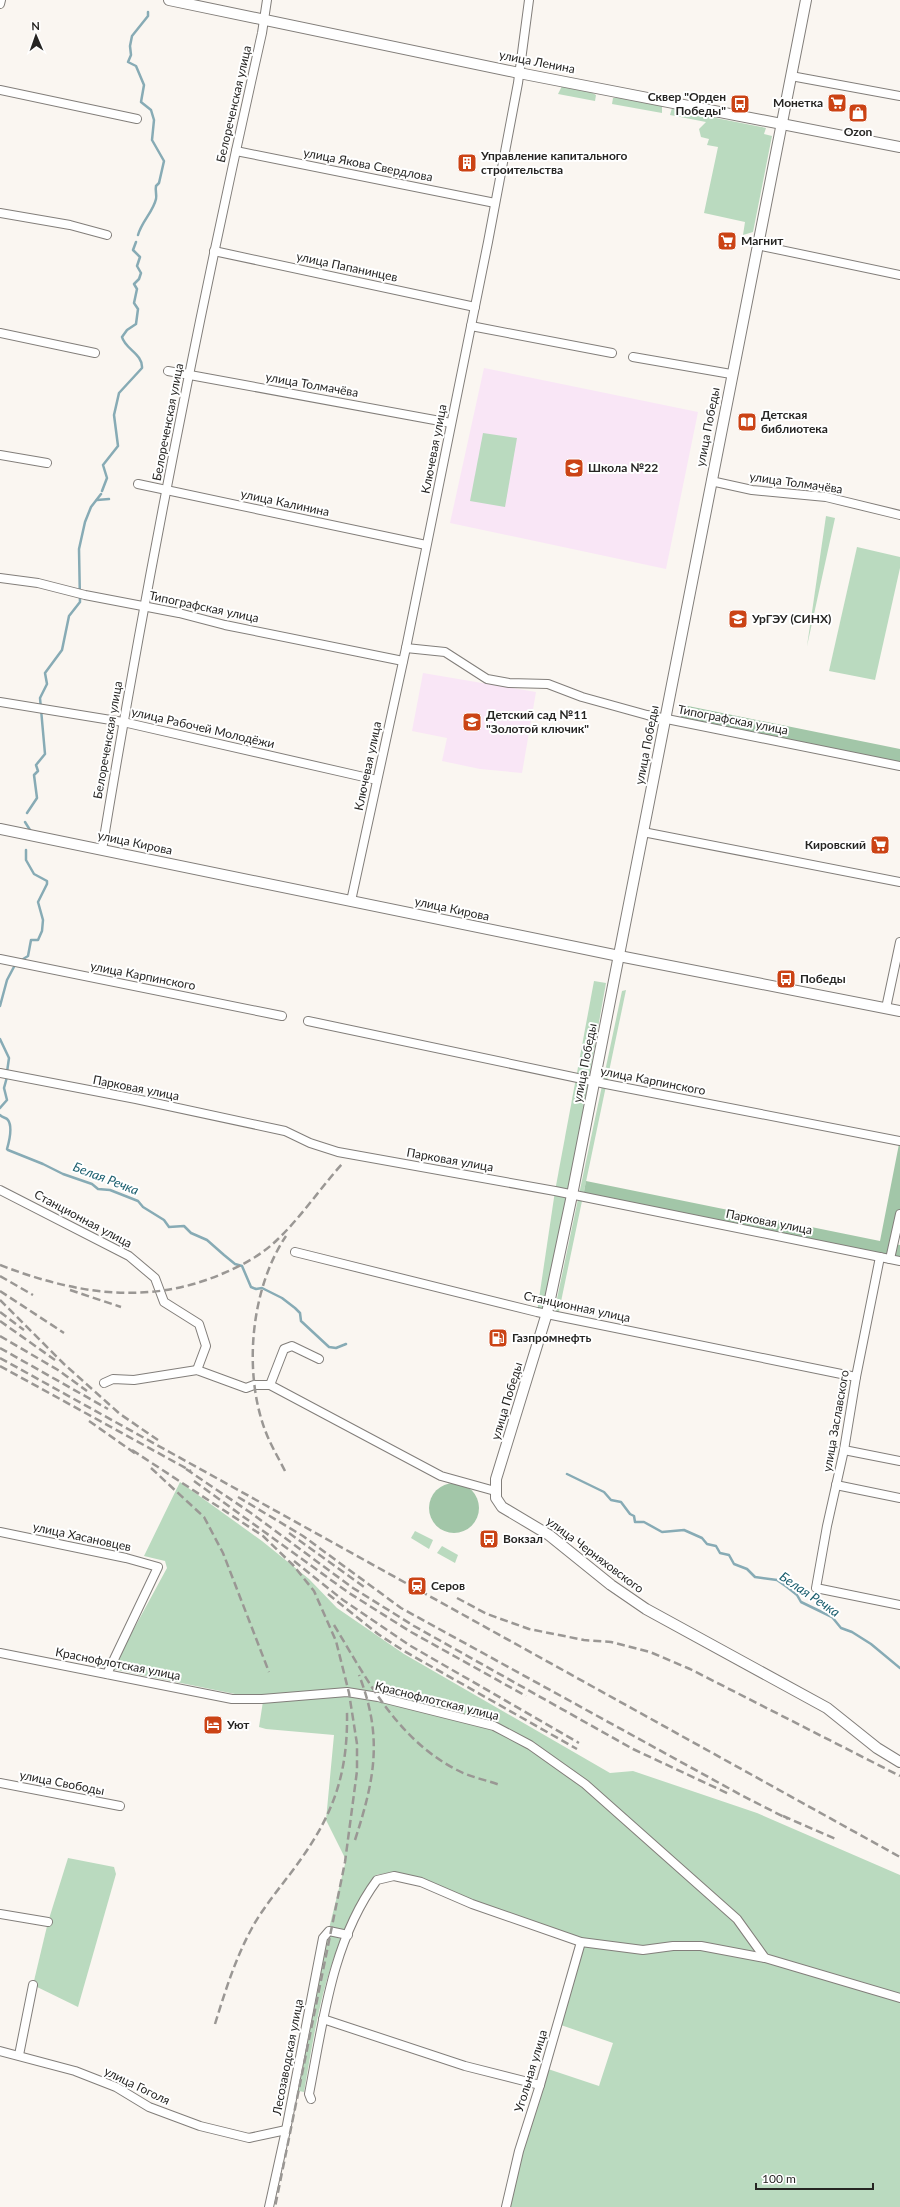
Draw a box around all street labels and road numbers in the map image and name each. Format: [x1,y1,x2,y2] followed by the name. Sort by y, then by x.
[213,44,254,164] street label: Белореченская улица
[498,47,576,76] street label: улица Ленина
[302,145,434,184] street label: улица Якова Свердлова
[295,248,399,285] street label: улица Папанинцев
[149,362,186,482] street label: Белореченская улица
[264,369,360,400] street label: улица Толмачёва
[692,386,723,468] street label: улица Победы
[417,403,450,495] street label: Ключевая улица
[748,469,844,496] street label: улица Толмачёва
[239,486,331,519] street label: улица Калинина
[148,588,260,625] street label: Типографская улица
[90,680,125,800] street label: Белореченская улица
[677,701,790,738] street label: Типографская улица
[130,704,276,751] street label: улица Рабочей Молодёжи
[631,704,662,786] street label: улица Победы
[351,720,384,812] street label: Ключевая улица
[96,827,174,858] street label: улица Кирова
[413,893,491,924] street label: улица Кирова
[89,958,197,993] street label: улица Карпинского
[569,1022,600,1104] street label: улица Победы
[599,1063,707,1098] street label: улица Карпинского
[92,1072,181,1103] street label: Парковая улица
[406,1144,495,1175] street label: Парковая улица
[32,1186,135,1251] street label: Станционная улица
[725,1206,814,1237] street label: Парковая улица
[522,1288,632,1325] street label: Станционная улица
[488,1360,525,1442] street label: улица Победы
[819,1369,852,1473] street label: улица Заславского
[544,1513,647,1596] street label: улица Черняховского
[32,1519,133,1554] street label: улица Хасановцев
[54,1644,182,1683] street label: Краснофлотская улица
[374,1678,501,1723] street label: Краснофлотская улица
[18,1767,106,1798] street label: улица Свободы
[269,1998,306,2117] street label: Лесозаводская улица
[511,2028,550,2114] street label: Угольная улица
[102,2063,173,2108] street label: улица Гоголя

